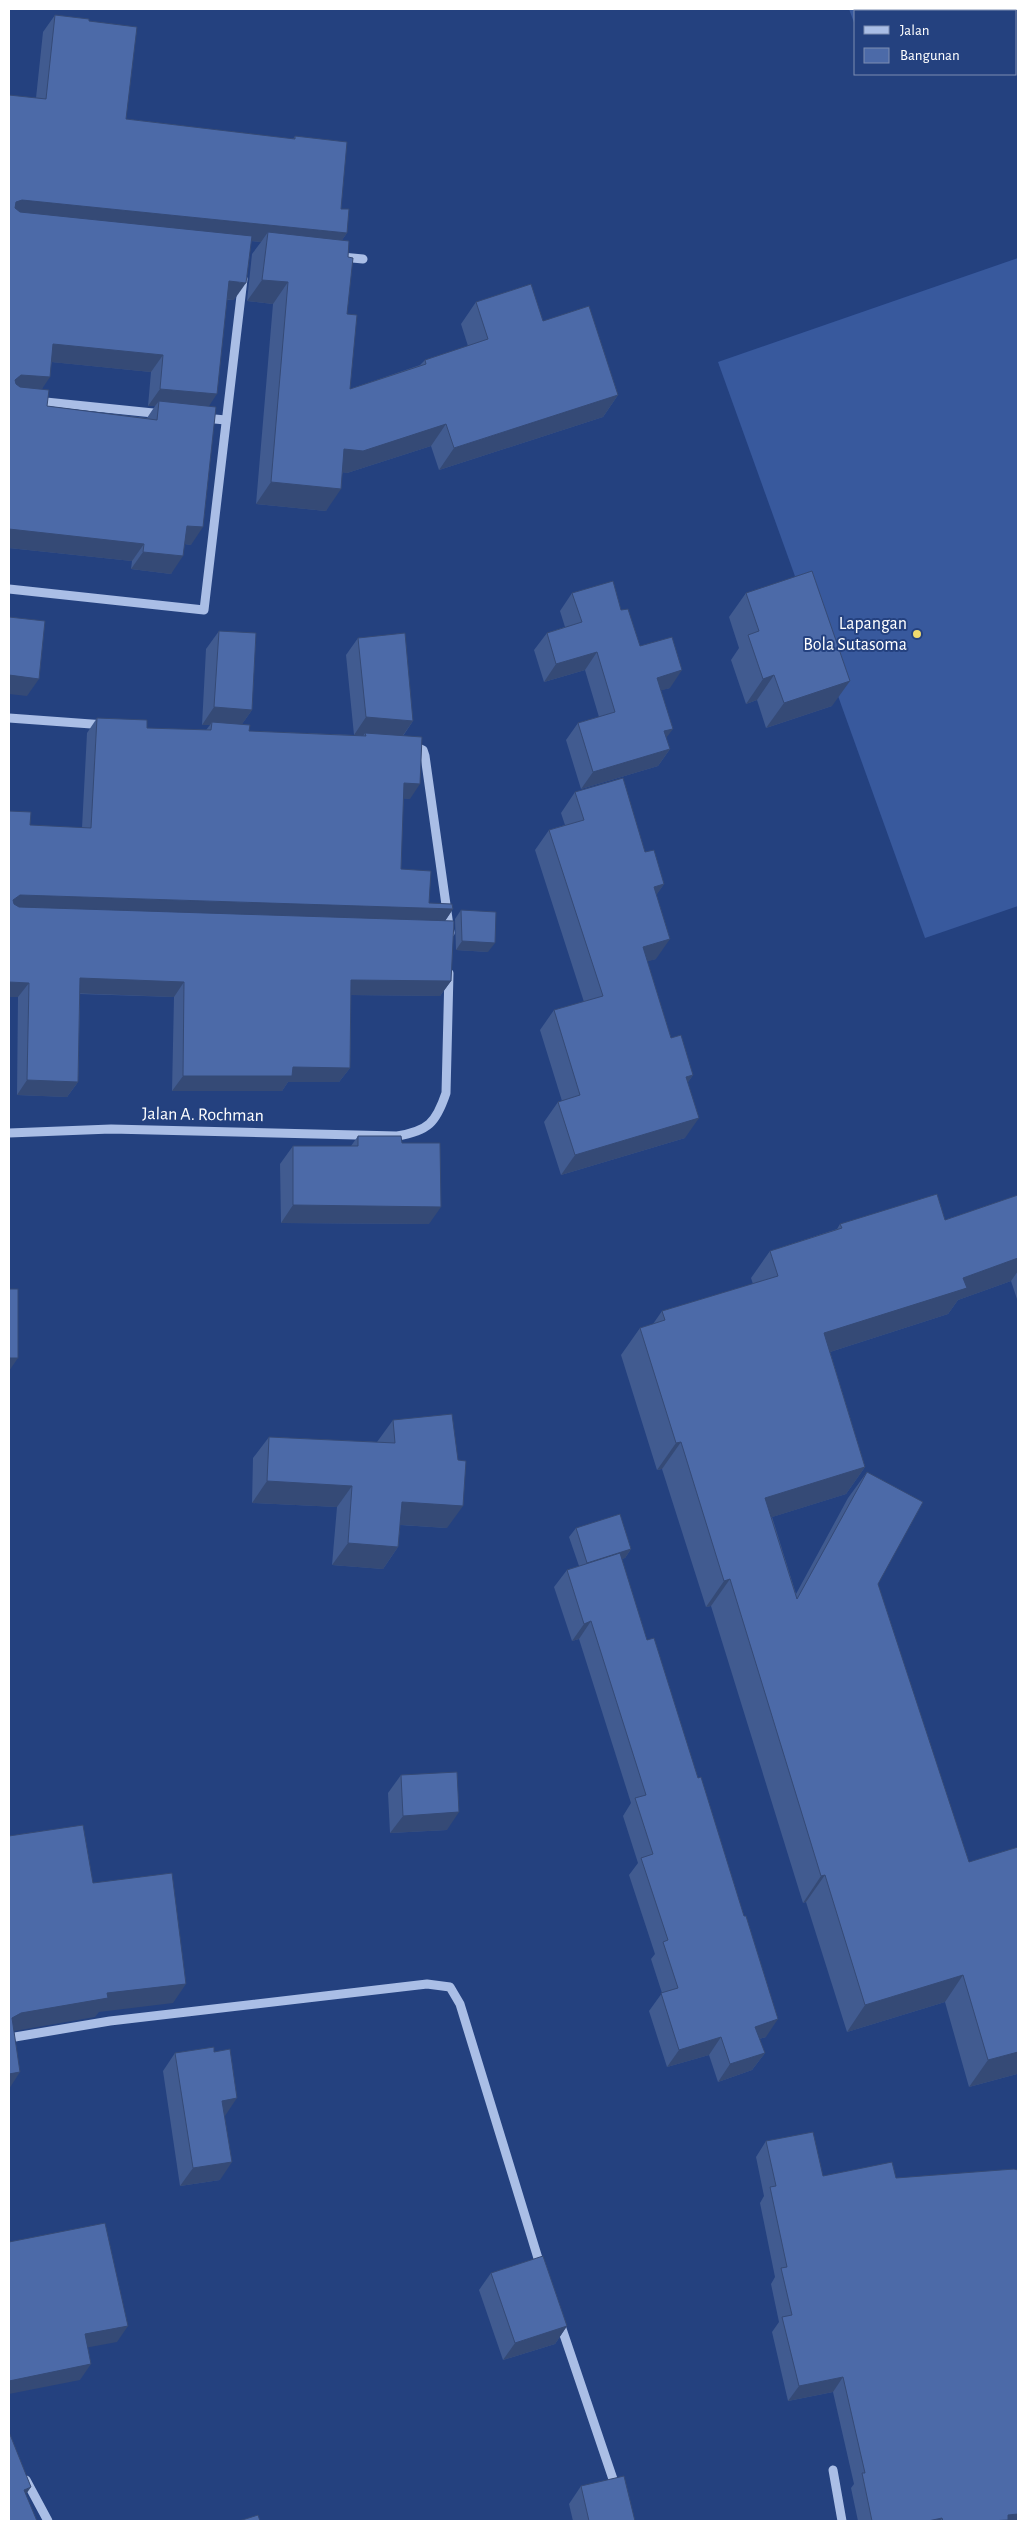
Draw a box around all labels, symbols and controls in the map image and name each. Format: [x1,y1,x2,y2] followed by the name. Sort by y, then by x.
[854,10,1017,75] legend
[900,23,930,38] text: Jalan
[900,48,960,63] text: Bangunan
[803,615,907,654] place label: Lapangan Bola Sutasoma
[911,628,923,640] marker: Lapangan Bola Sutasoma
[142,1105,264,1125] street label: Jalan A. Rochman

